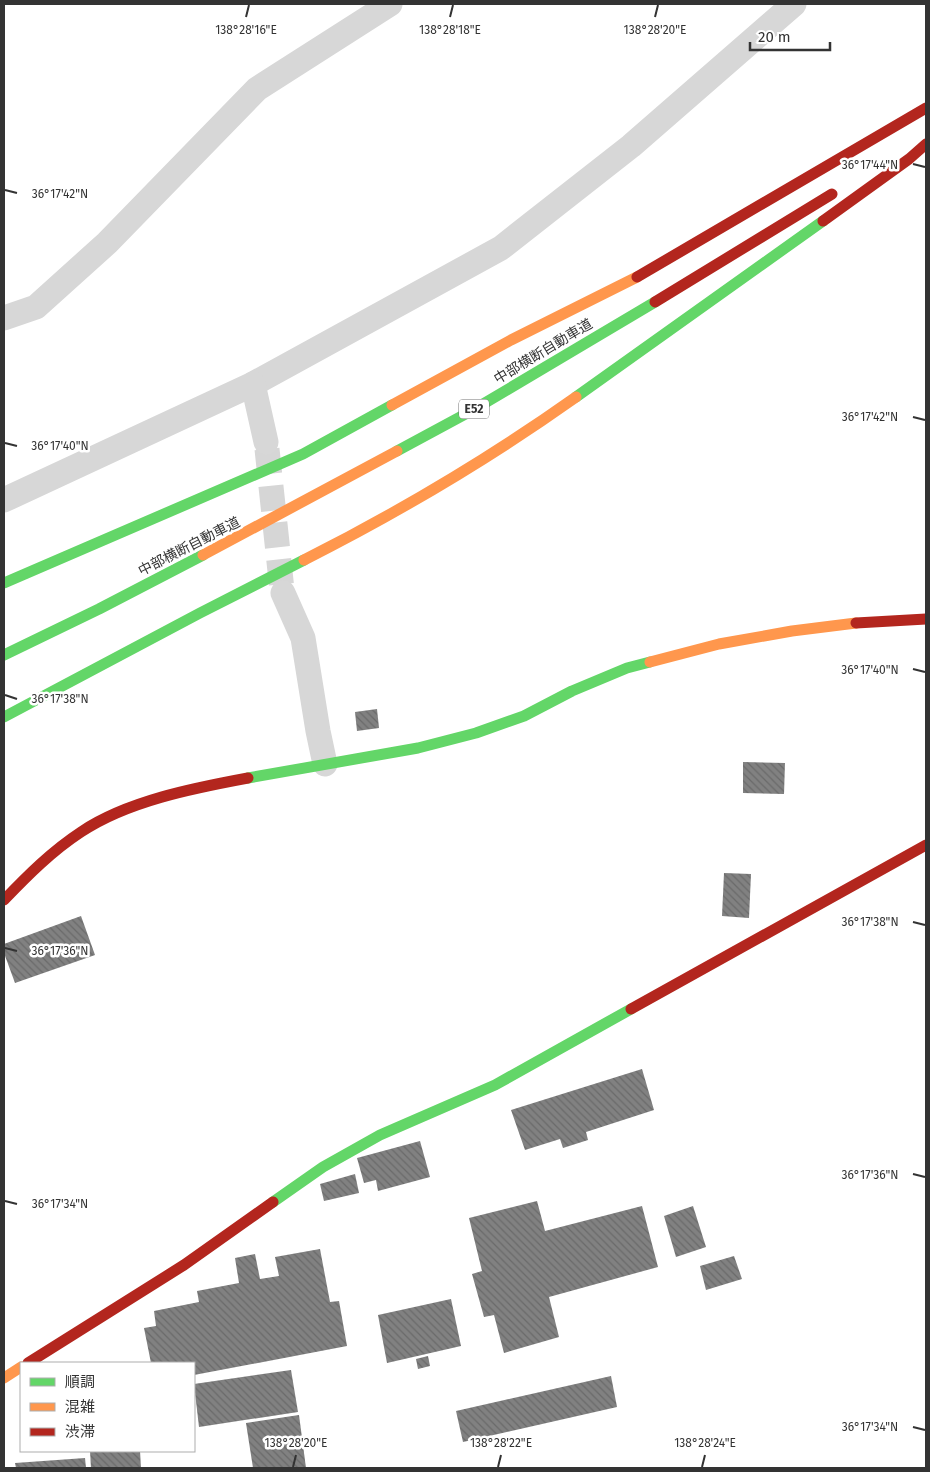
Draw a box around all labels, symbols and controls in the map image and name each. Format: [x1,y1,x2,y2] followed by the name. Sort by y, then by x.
[750,20,830,52] scale bar
[215,23,277,37] text: 138°28'16"E
[419,23,481,37] text: 138°28'18"E
[624,23,686,37] text: 138°28'20"E
[758,28,791,46] text: 20 m
[842,158,898,172] text: 36°17'44"N
[32,187,88,201] text: 36°17'42"N
[491,315,596,388] street label: 中部横断自動車道
[459,399,489,418] road number: E52
[842,410,898,424] text: 36°17'42"N
[31,439,89,453] text: 36°17'40"N
[135,513,243,579] street label: 中部横断自動車道
[841,663,899,677] text: 36°17'40"N
[31,692,89,706] text: 36°17'38"N
[841,915,899,929] text: 36°17'38"N
[32,944,88,958] text: 36°17'36"N
[842,1168,898,1182] text: 36°17'36"N
[32,1197,88,1211] text: 36°17'34"N
[20,1362,195,1452] legend
[65,1373,95,1391] text: 順調
[65,1398,95,1416] text: 混雑
[842,1420,898,1434] text: 36°17'34"N
[65,1423,95,1441] text: 渋滞
[265,1436,327,1450] text: 138°28'20"E
[470,1436,532,1450] text: 138°28'22"E
[674,1436,736,1450] text: 138°28'24"E

